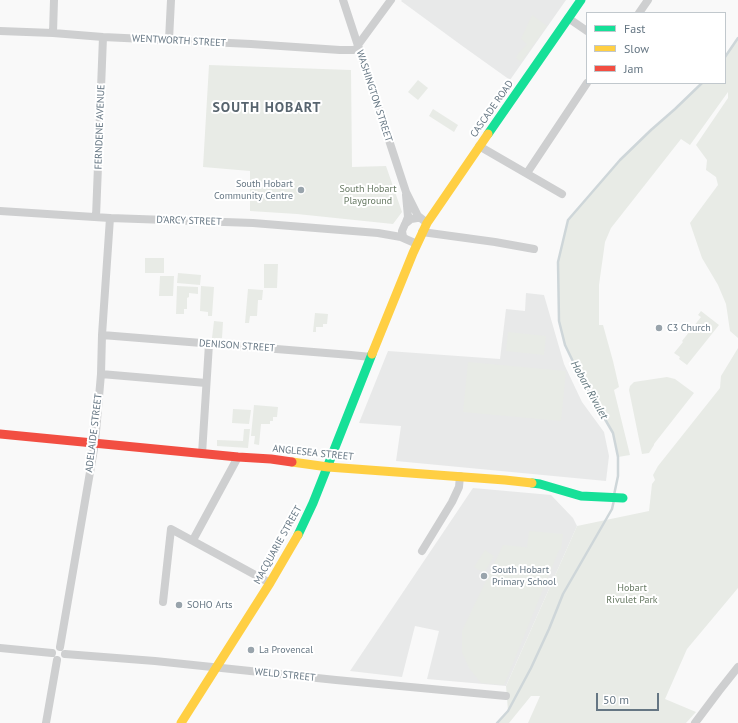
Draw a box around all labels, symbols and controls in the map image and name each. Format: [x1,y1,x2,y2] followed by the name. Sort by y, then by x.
[586,12,726,84] legend
[624,21,645,36] text: Fast
[132,33,226,49] street label: WENTWORTH STREET
[624,41,649,56] text: Slow
[353,48,395,144] street label: WASHINGTON STREET
[624,61,643,76] text: Jam
[468,78,516,140] street label: CASCADE ROAD
[93,84,107,170] street label: FERNDENE AVENUE
[212,100,322,116] district label: SOUTH HOBART
[214,178,293,202] place label: South Hobart Community Centre
[339,183,397,206] park label: South Hobart Playground
[296,185,306,195] marker: South Hobart Community Centre
[156,214,222,228] street label: D'ARCY STREET
[667,322,711,334] place label: C3 Church
[654,323,664,333] marker: C3 Church
[199,337,275,355] street label: DENISON STREET
[568,359,610,421] water label: Hobart Rivulet
[83,393,105,473] street label: ADELAIDE STREET
[272,443,354,463] street label: ANGLESEA STREET
[251,504,305,586] street label: MACQUARIE STREET
[492,564,556,588] place label: South Hobart Primary School
[479,571,489,581] marker: South Hobart Primary School
[606,582,658,606] park label: Hobart Rivulet Park
[187,599,233,611] place label: SOHO Arts
[174,600,184,610] marker: SOHO Arts
[259,644,313,656] place label: La Provencal
[246,645,256,655] marker: La Provencal
[254,666,316,684] street label: WELD STREET
[598,685,661,711] scale bar
[603,692,629,707] text: 50 m

